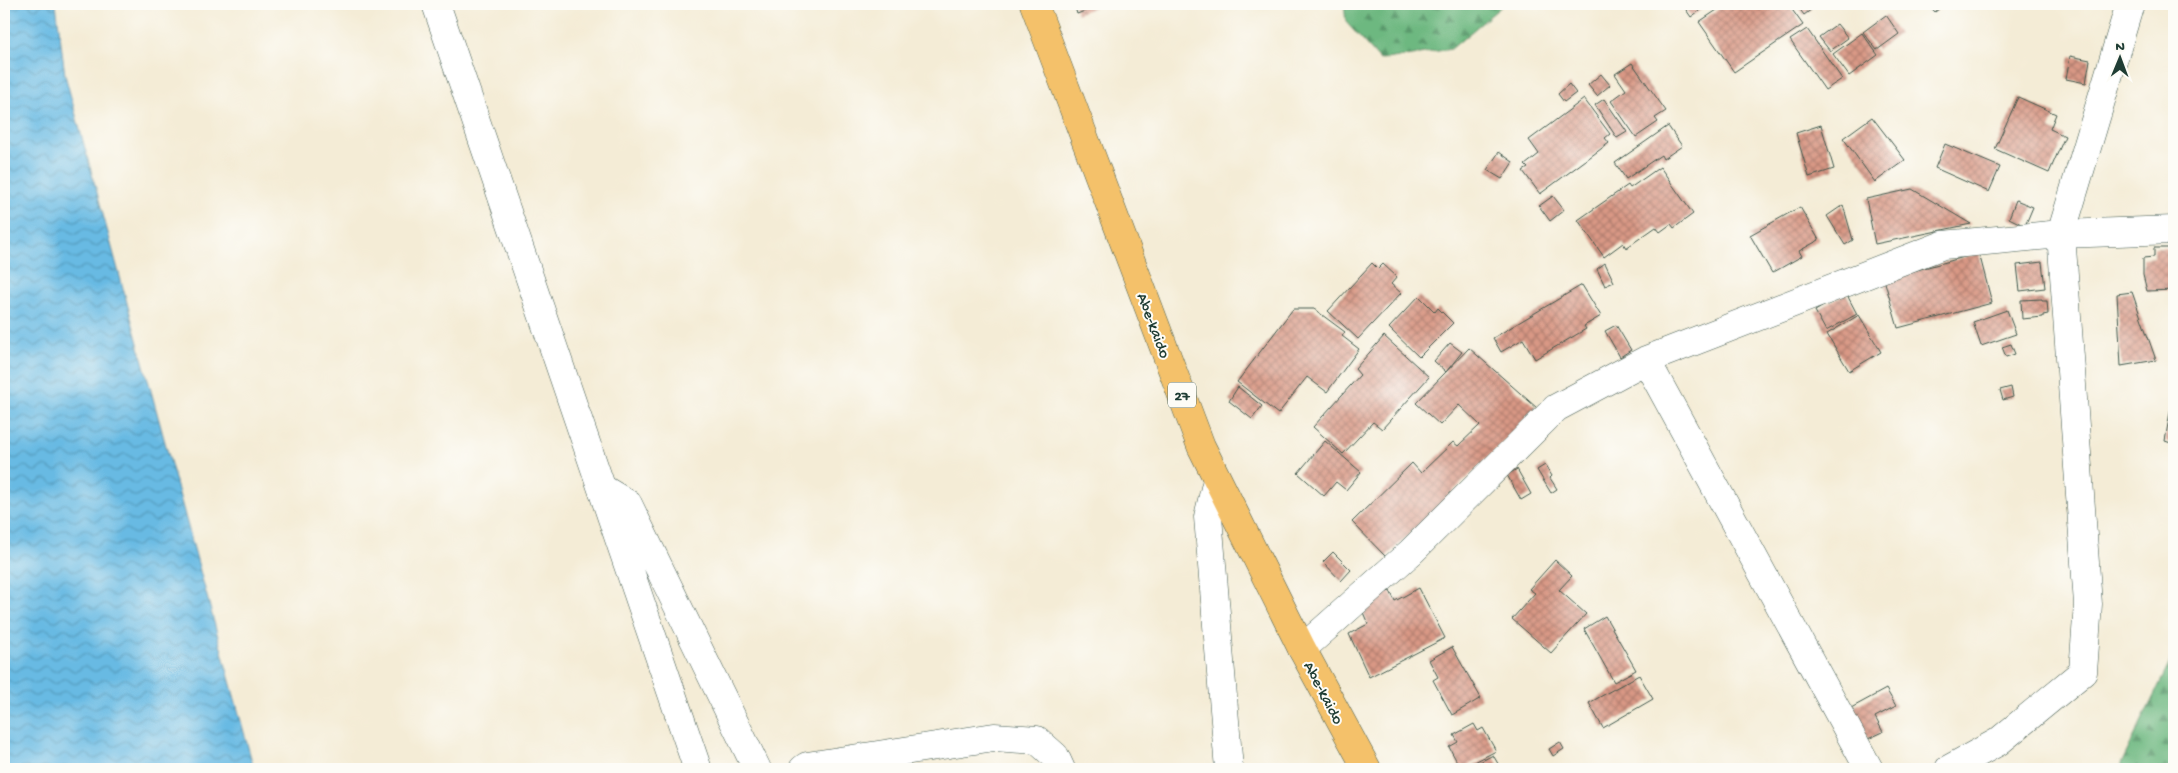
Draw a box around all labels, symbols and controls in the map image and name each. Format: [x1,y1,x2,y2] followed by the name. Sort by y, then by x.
[2096,32,2146,82] north arrow
[2115,39,2125,56] text: N
[1131,291,1173,362] street label: Abe-kaido
[1168,382,1196,408] road number: 27
[1297,659,1346,728] street label: Abe-kaido

